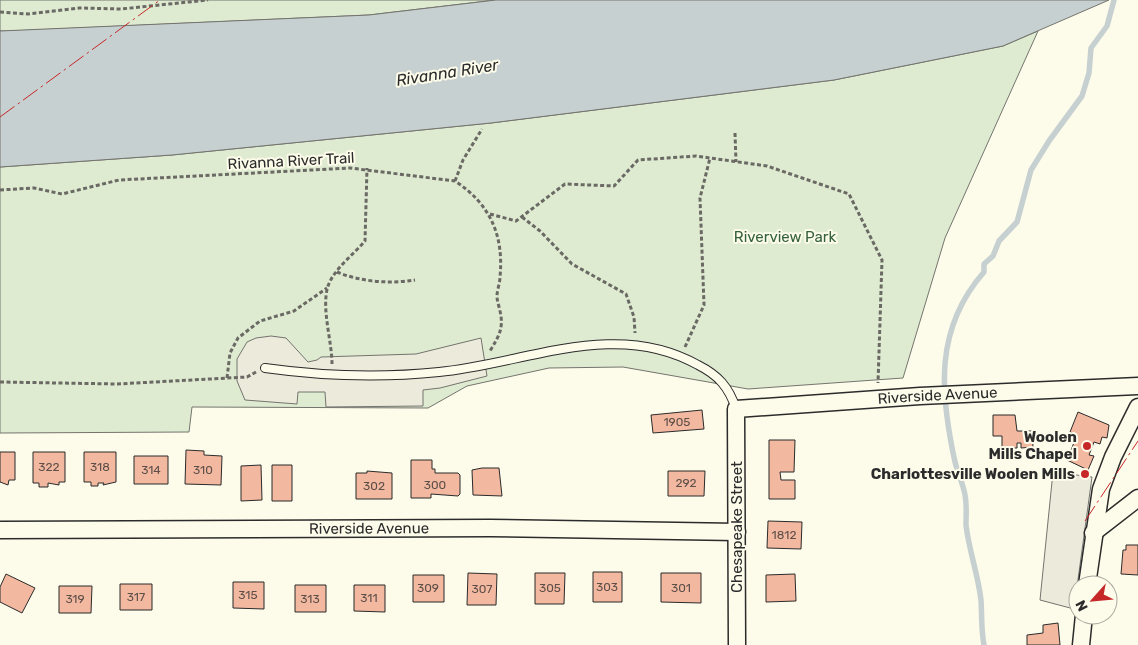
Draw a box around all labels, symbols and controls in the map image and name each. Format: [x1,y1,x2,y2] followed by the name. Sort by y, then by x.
[395,55,500,90] water label: Rivanna River
[227,149,355,173] street label: Rivanna River Trail
[734,228,836,246] park label: Riverview Park
[877,383,998,408] street label: Riverside Avenue
[663,415,691,429] house number: 1905
[988,428,1077,463] place label: Woolen Mills Chapel
[1081,440,1093,452] marker: Woolen Mills Chapel
[38,460,60,474] house number: 322
[90,460,110,474] house number: 318
[728,461,746,593] street label: Chesapeake Street
[141,463,161,477] house number: 314
[193,463,213,477] house number: 310
[871,465,1075,483] place label: Charlottesville Woolen Mills
[1079,468,1091,480] marker: Charlottesville Woolen Mills
[675,476,697,490] house number: 292
[424,478,446,492] house number: 300
[363,479,385,493] house number: 302
[309,519,429,538] street label: Riverside Avenue
[772,528,796,542] house number: 1812
[1068,575,1118,625] north arrow
[596,580,618,594] house number: 303
[417,581,439,595] house number: 309
[539,581,561,595] house number: 305
[671,581,691,595] house number: 301
[472,582,493,596] house number: 307
[238,588,258,602] house number: 315
[127,590,145,604] house number: 317
[360,591,378,605] house number: 311
[65,592,85,606] house number: 319
[300,592,320,606] house number: 313
[1072,597,1092,614] text: N

